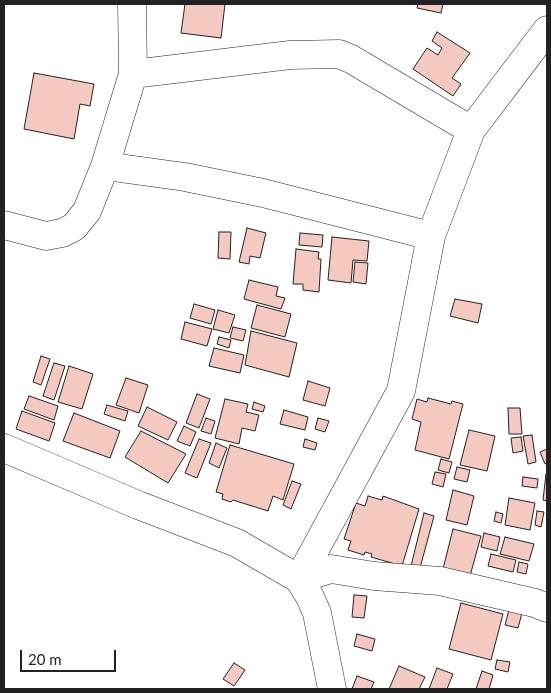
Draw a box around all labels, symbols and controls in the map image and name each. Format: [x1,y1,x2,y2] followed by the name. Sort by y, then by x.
[22,640,119,672] scale bar
[28,650,62,668] text: 20 m

